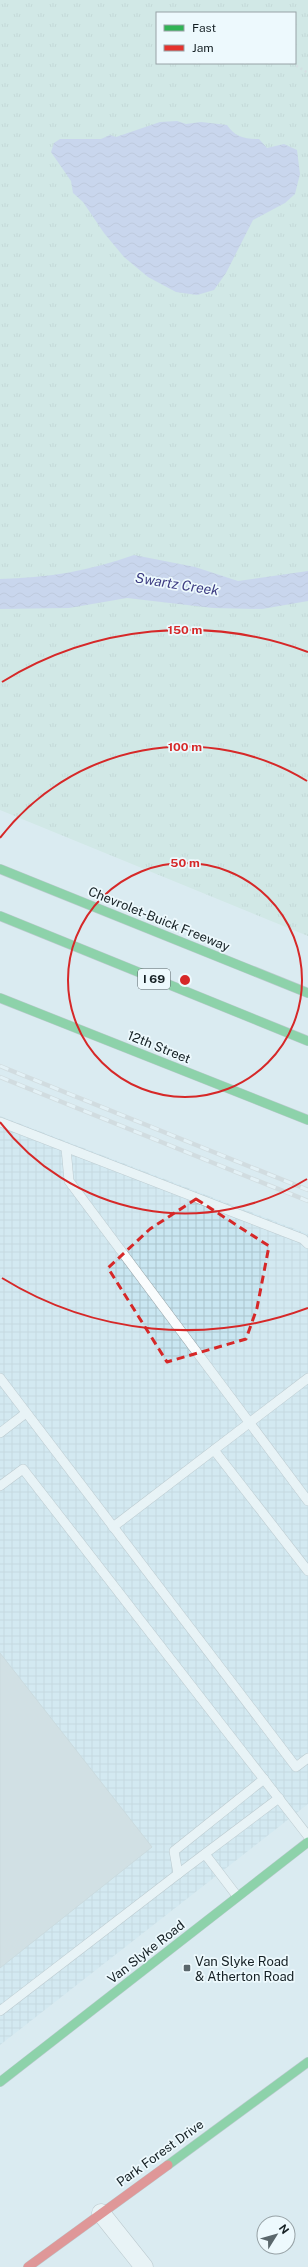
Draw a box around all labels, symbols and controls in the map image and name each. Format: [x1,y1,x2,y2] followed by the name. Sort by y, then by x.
[156,12,296,64] legend
[192,21,217,35] text: Fast
[192,41,214,55] text: Jam
[134,569,220,599] water label: Swartz Creek
[168,623,202,637] text: 150 m
[168,740,202,754] text: 100 m
[170,856,200,870] text: 50 m
[86,884,232,954] street label: Chevrolet-Buick Freeway
[138,969,170,989] road number: I 69
[178,973,192,987] centre of rings
[125,1028,193,1066] street label: 12th Street
[105,1917,187,1987] street label: Van Slyke Road
[195,1954,294,1984] place label: Van Slyke Road & Atherton Road
[182,1963,192,1973] marker: Van Slyke Road & Atherton Road
[114,2116,206,2190] street label: Park Forest Drive
[256,2215,296,2255] north arrow
[277,2222,291,2236] text: N

